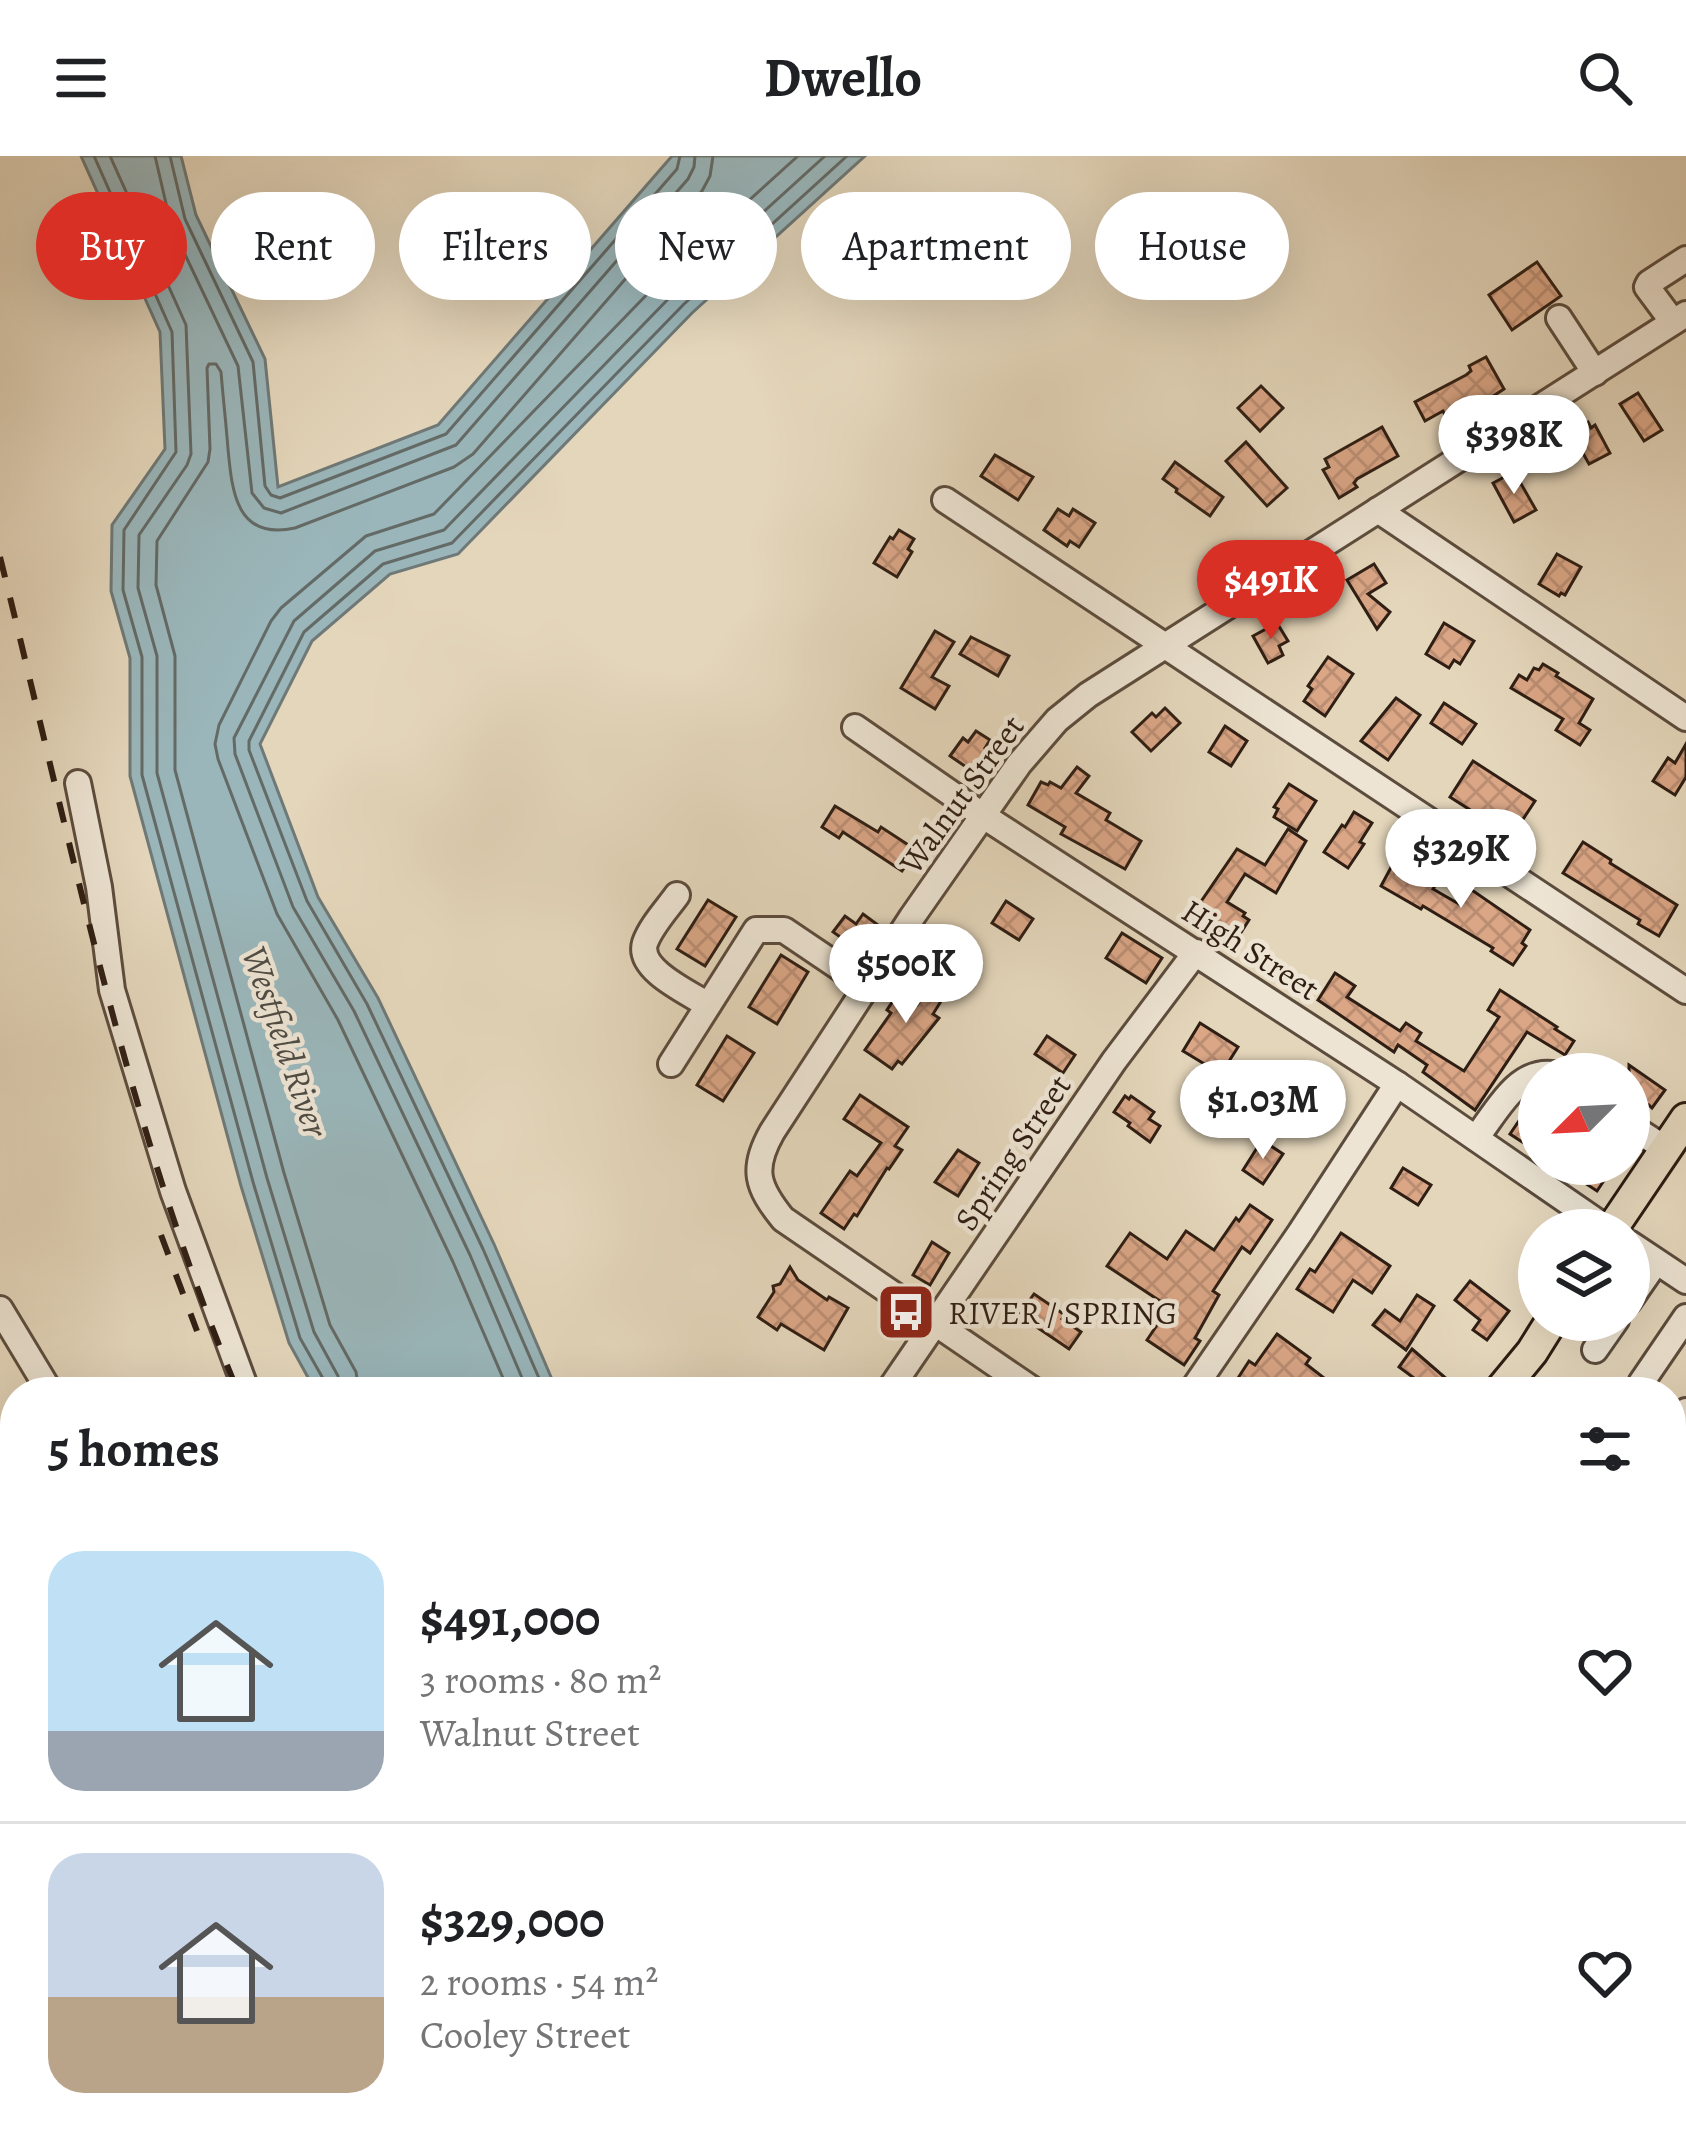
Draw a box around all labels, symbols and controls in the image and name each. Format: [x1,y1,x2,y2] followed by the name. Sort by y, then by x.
[764,41,922,115] text: Dwello
[48,45,114,111] icon: menu
[1572,45,1638,111] icon: search
[36,192,187,300] chip: Buy
[211,192,375,300] chip: Rent
[399,192,591,300] chip: Filters
[615,192,777,300] chip: New
[801,192,1071,300] chip: Apartment
[1095,192,1289,300] chip: House
[1430,395,1598,497] pin: $398K
[1465,407,1563,460] text: $398K
[1187,540,1355,642] pin: $491K
[1224,552,1318,605] text: $491K
[888,706,1034,884] street label: Walnut Street
[1377,809,1545,911] pin: $329K
[1412,821,1510,874] text: $329K
[1173,888,1328,1011] street label: High Street
[822,924,990,1026] pin: $500K
[856,936,956,989] text: $500K
[230,939,341,1144] water label: Westfield River
[1518,1053,1650,1185] north arrow
[1518,1053,1650,1341] map controls
[1165,1060,1361,1162] pin: $1.03M
[944,1065,1081,1239] street label: Spring Street
[1207,1072,1319,1125] text: $1.03M
[1518,1209,1650,1341] button: layers
[875,1281,937,1343] bus stop icon: RIVER / SPRING
[948,1290,1177,1335] place label: RIVER / SPRING
[48,1414,220,1484] text: 5 homes
[1572,1416,1638,1482] icon: filters
[420,1583,600,1653] text: $491,000
[144,1599,288,1743] icon: home
[1572,1638,1638,1704] icon: heart
[420,1653,661,1706] text: 3 rooms · 80 m²
[420,1706,640,1759] text: Walnut Street
[420,1885,605,1955] text: $329,000
[144,1901,288,2045] icon: home
[1572,1940,1638,2006] icon: heart
[420,1955,658,2008] text: 2 rooms · 54 m²
[420,2008,630,2061] text: Cooley Street

